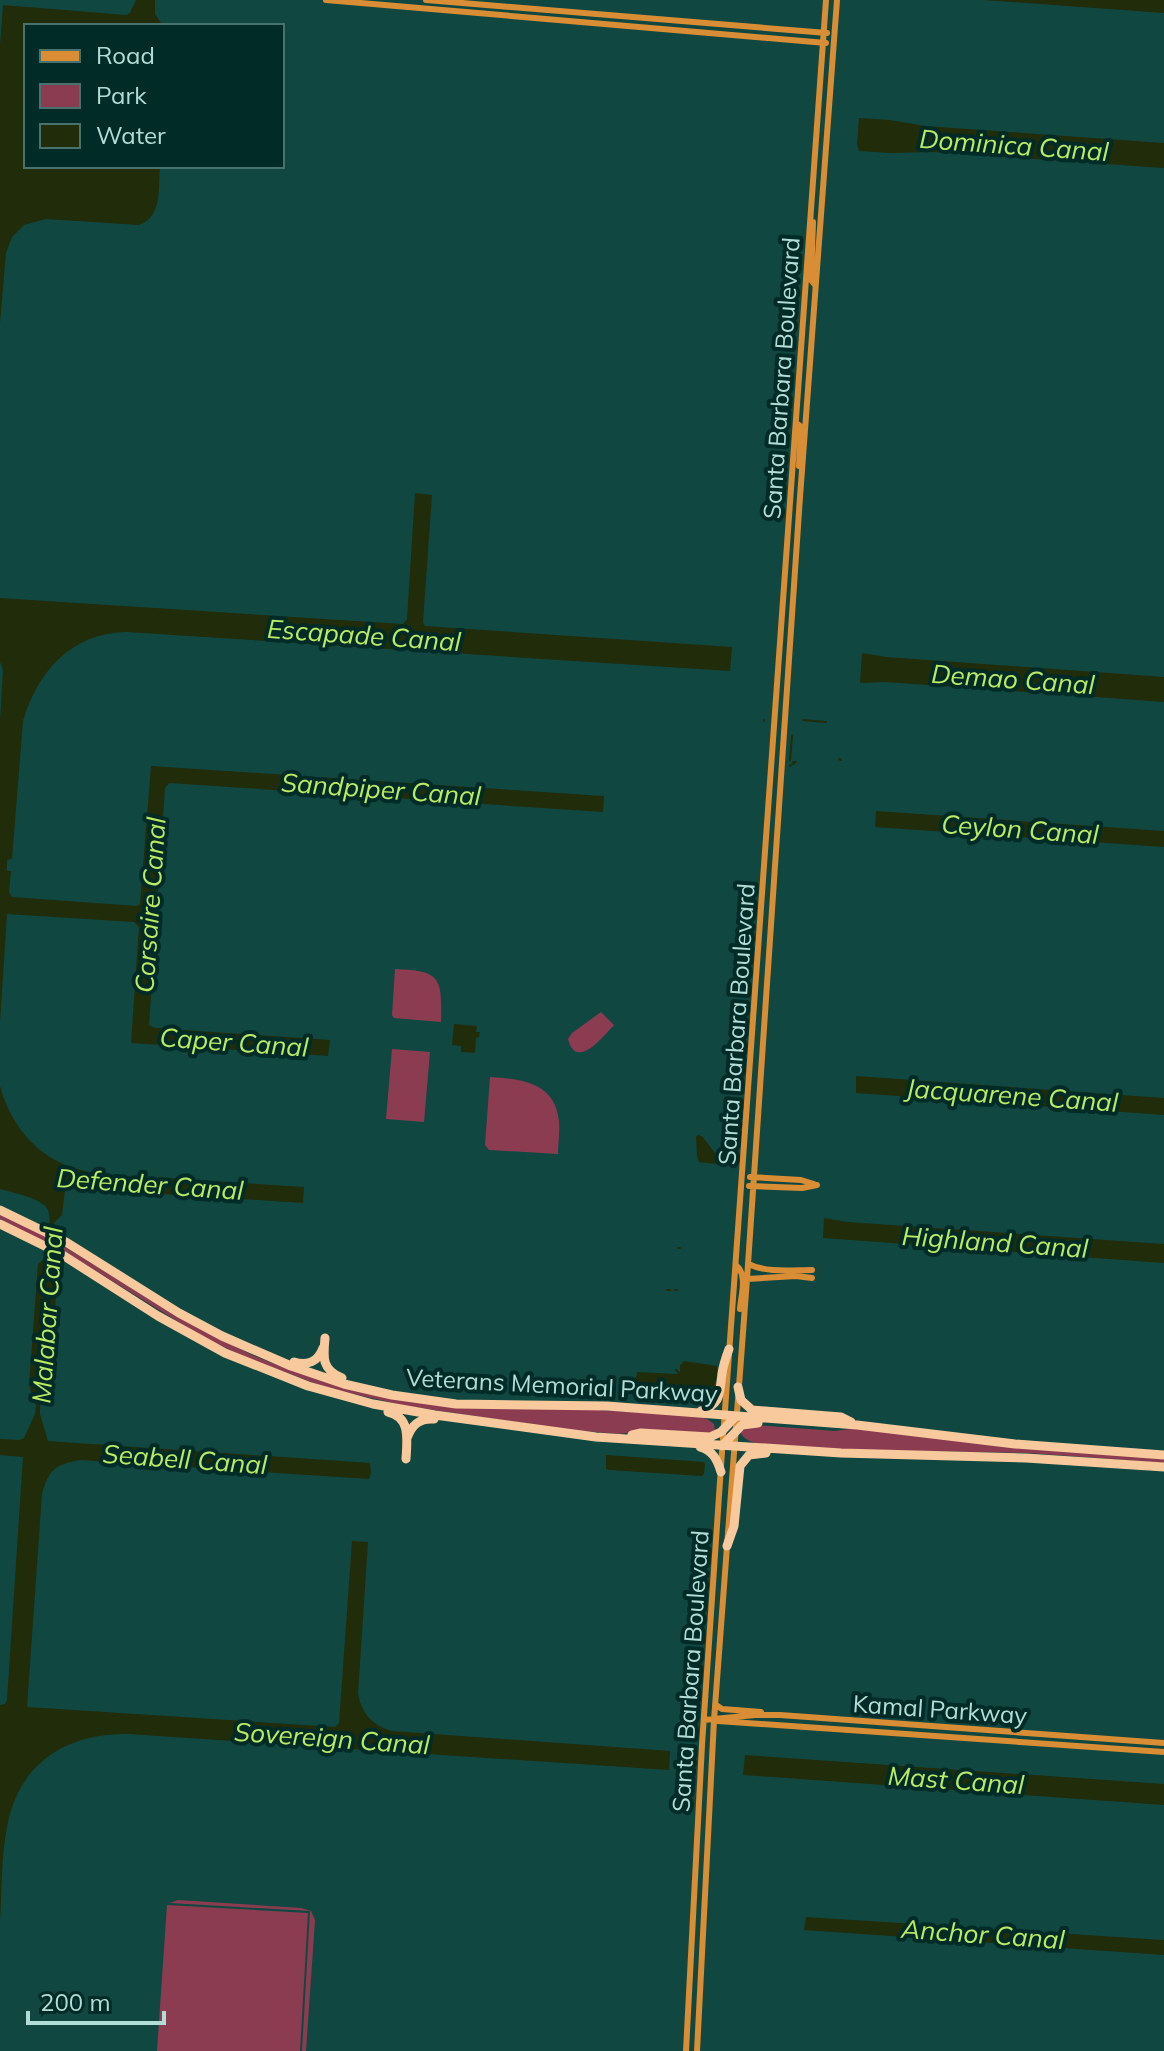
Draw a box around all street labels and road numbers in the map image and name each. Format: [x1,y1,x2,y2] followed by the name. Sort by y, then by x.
[756,236,806,520] street label: Santa Barbara Boulevard
[711,882,761,1166] street label: Santa Barbara Boulevard
[405,1362,719,1408] street label: Veterans Memorial Parkway
[665,1529,715,1813] street label: Santa Barbara Boulevard
[852,1688,1028,1730] street label: Kamal Parkway

